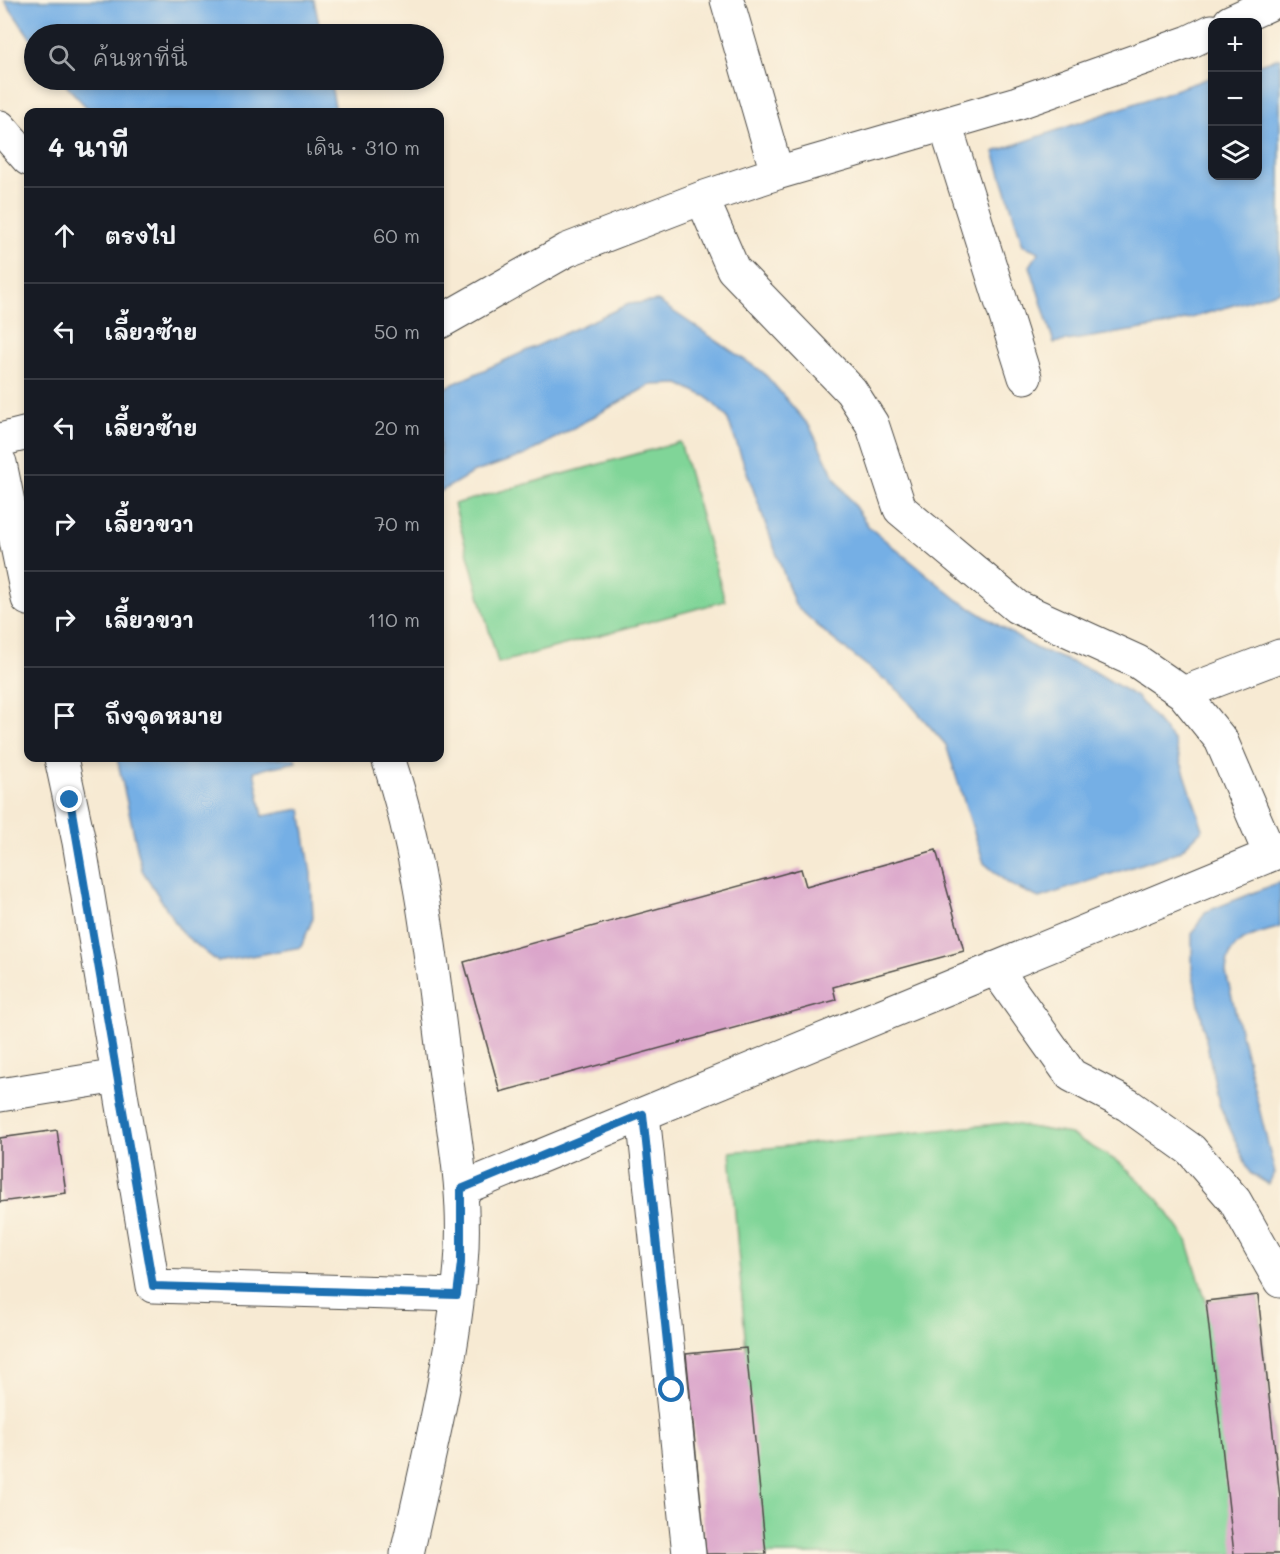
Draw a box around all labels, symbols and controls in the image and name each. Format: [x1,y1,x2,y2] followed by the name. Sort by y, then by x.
[1208,18,1262,180] map controls
[1208,18,1262,72] button: +
[24,24,444,90] search box
[45,41,78,74] icon: search
[93,43,188,72] text: ค้นหาที่นี่
[1208,72,1262,126] button: −
[1208,126,1262,180] button: layers
[48,130,129,164] text: 4 นาที
[306,134,420,160] text: เดิน · 310 m
[48,219,81,252] icon: ahead
[105,221,176,250] text: ตรงไป
[373,222,420,248] text: 60 m
[48,315,81,348] icon: left
[105,317,197,346] text: เลี้ยวซ้าย
[374,318,420,344] text: 50 m
[48,411,81,444] icon: left
[105,413,197,442] text: เลี้ยวซ้าย
[374,414,420,440] text: 20 m
[48,507,81,540] icon: right
[105,509,194,538] text: เลี้ยวขวา
[374,510,420,536] text: 70 m
[48,603,81,636] icon: right
[105,605,194,634] text: เลี้ยวขวา
[367,606,420,632] text: 110 m
[48,699,81,732] icon: arrive
[105,701,223,730] text: ถึงจุดหมาย
[56,786,82,812] route end
[658,1376,684,1402] route start

